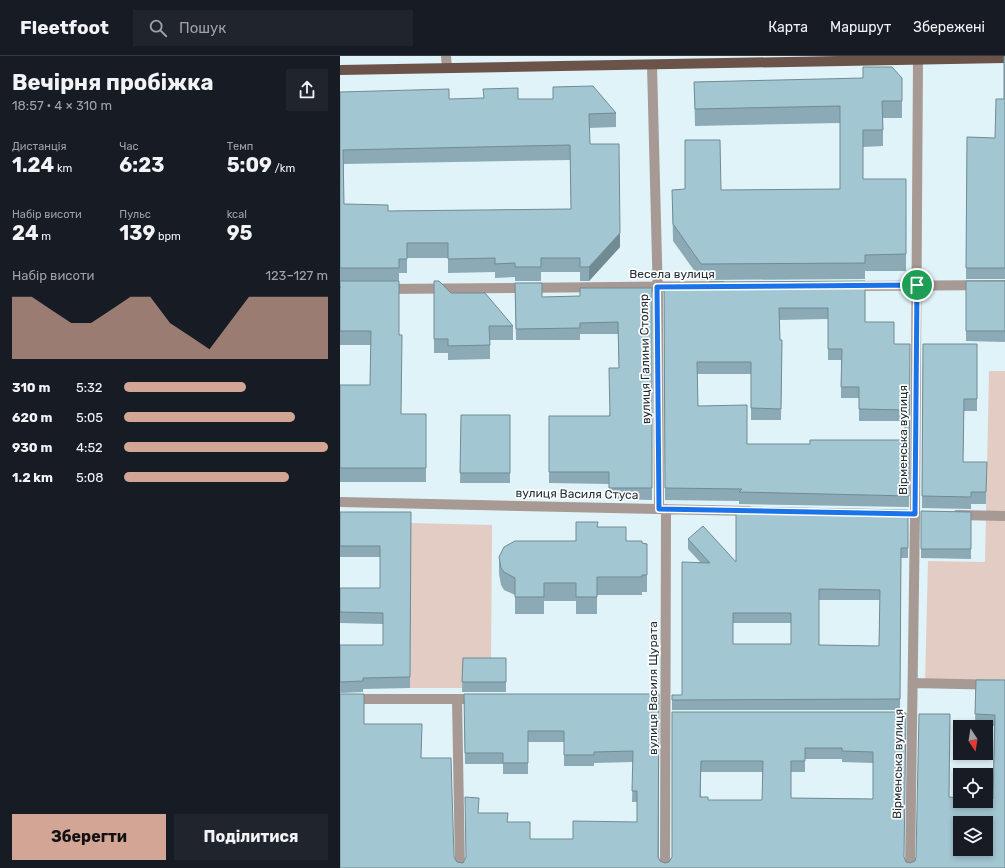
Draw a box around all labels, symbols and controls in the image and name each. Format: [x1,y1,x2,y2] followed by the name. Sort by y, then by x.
[133,10,413,46] search box
[20,16,109,39] text: Fleetfoot
[147,17,169,39] icon: search
[179,19,226,37] text: Пошук
[768,19,808,36] text: Карта
[830,19,891,36] text: Маршрут
[913,19,985,36] text: Збережені
[12,69,213,96] text: Вечірня пробіжка
[286,69,328,111] button: share
[12,98,112,113] text: 18:57 · 4 × 310 m
[12,140,66,153] text: Дистанція
[119,140,139,153] text: Час
[227,140,253,153] text: Темп
[12,153,54,177] text: 1.24
[119,153,164,177] text: 6:23
[227,153,272,177] text: 5:09
[54,162,72,175] text: km
[272,162,295,175] text: /km
[12,208,82,221] text: Набір висоти
[119,208,151,221] text: Пульс
[227,208,247,221] text: kcal
[12,221,39,245] text: 24
[119,221,155,245] text: 139
[227,221,252,245] text: 95
[39,230,51,243] text: m
[155,230,181,243] text: bpm
[629,267,715,281] street label: Весела вулиця
[12,268,95,283] text: Набір висоти
[265,268,328,283] text: 123–127 m
[900,268,934,302] pin
[906,274,928,296] icon: arrive
[637,294,653,424] street label: вулиця Галини Столяр
[12,380,50,395] text: 310 m
[76,380,103,395] text: 5:32
[896,385,910,495] street label: Вірменська вулиця
[12,410,52,425] text: 620 m
[76,410,103,425] text: 5:05
[12,440,52,455] text: 930 m
[76,440,103,455] text: 4:52
[12,470,53,485] text: 1.2 km
[76,470,104,485] text: 5:08
[515,486,639,502] street label: вулиця Василя Стуса
[646,621,660,755] street label: вулиця Василя Щурата
[890,709,906,819] street label: Вірменська вулиця
[953,720,993,760] north arrow
[953,720,993,856] map controls
[953,768,993,808] button: locate
[12,814,166,860] button: Зберегти
[174,814,328,860] button: Поділитися
[953,816,993,856] button: layers

